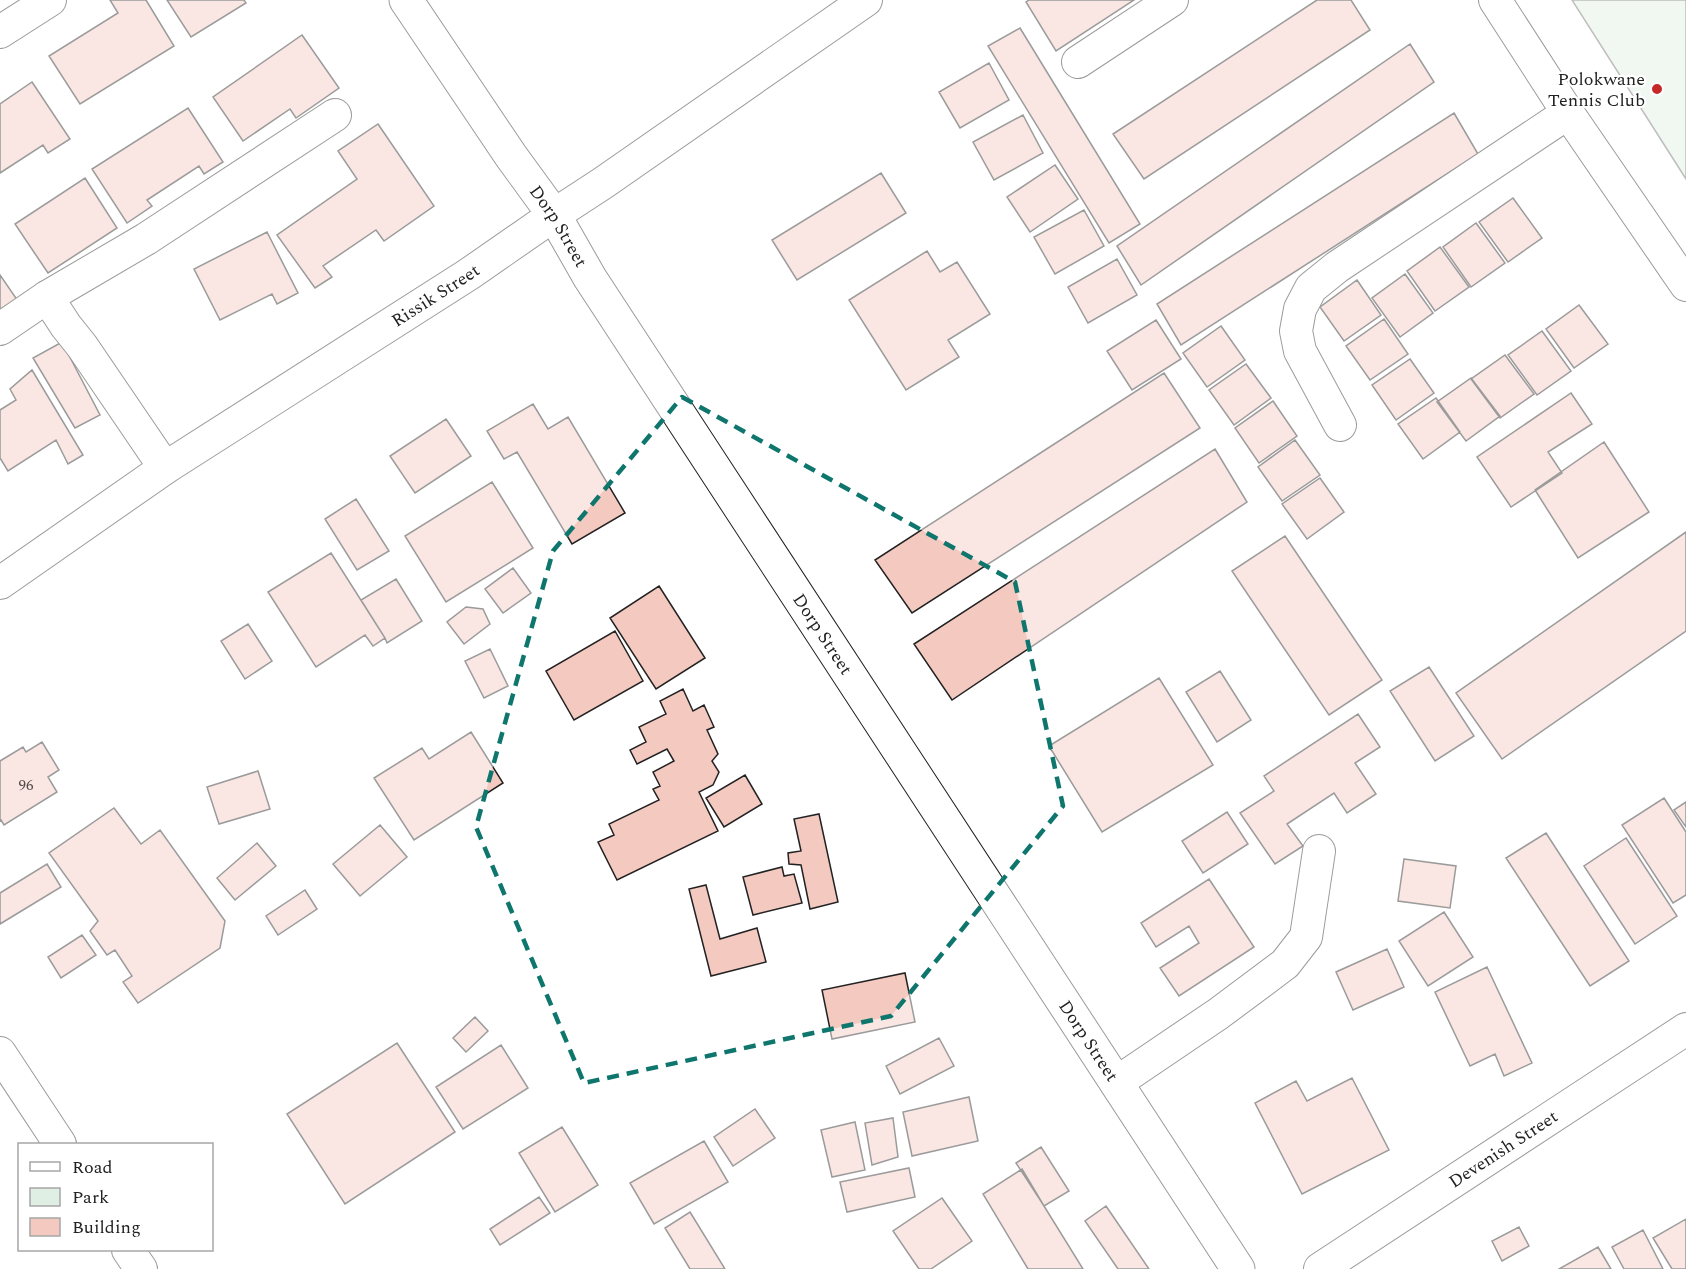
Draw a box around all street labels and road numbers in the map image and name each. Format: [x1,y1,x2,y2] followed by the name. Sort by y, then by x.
[522,179,594,273] street label: Dorp Street
[386,257,486,334] street label: Rissik Street
[786,588,859,681] street label: Dorp Street
[1052,995,1125,1087] street label: Dorp Street
[1443,1103,1564,1195] street label: Devenish Street

